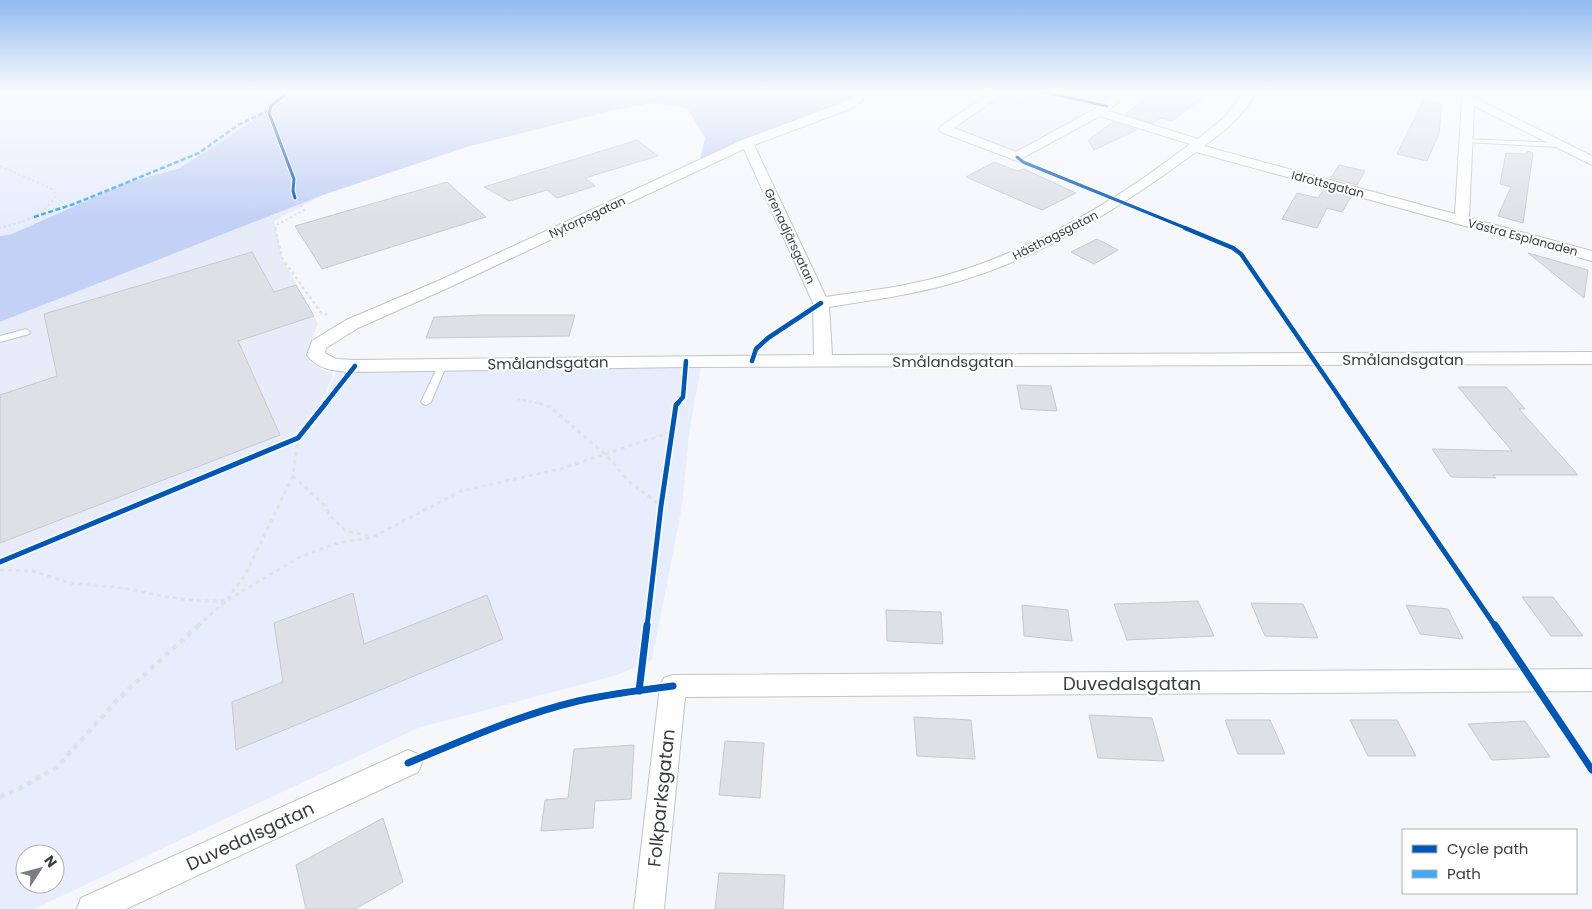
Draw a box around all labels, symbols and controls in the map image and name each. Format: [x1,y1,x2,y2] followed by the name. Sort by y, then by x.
[1290,166,1366,202] street label: Idrottsgatan
[760,186,820,286] street label: Grenadjärsgatan
[546,192,628,242] street label: Nytorpsgatan
[1009,206,1101,264] street label: Hästhagsgatan
[1466,214,1580,260] street label: Västra Esplanaden
[1342,349,1464,370] street label: Smålandsgatan
[487,351,609,375] street label: Smålandsgatan
[892,351,1014,372] street label: Smålandsgatan
[1063,671,1201,696] street label: Duvedalsgatan
[641,728,681,868] street label: Folkparksgatan
[182,795,318,877] street label: Duvedalsgatan
[1402,829,1577,894] legend
[1447,838,1528,859] text: Cycle path
[15,844,65,894] north arrow
[39,851,62,871] text: N
[1447,863,1481,884] text: Path

